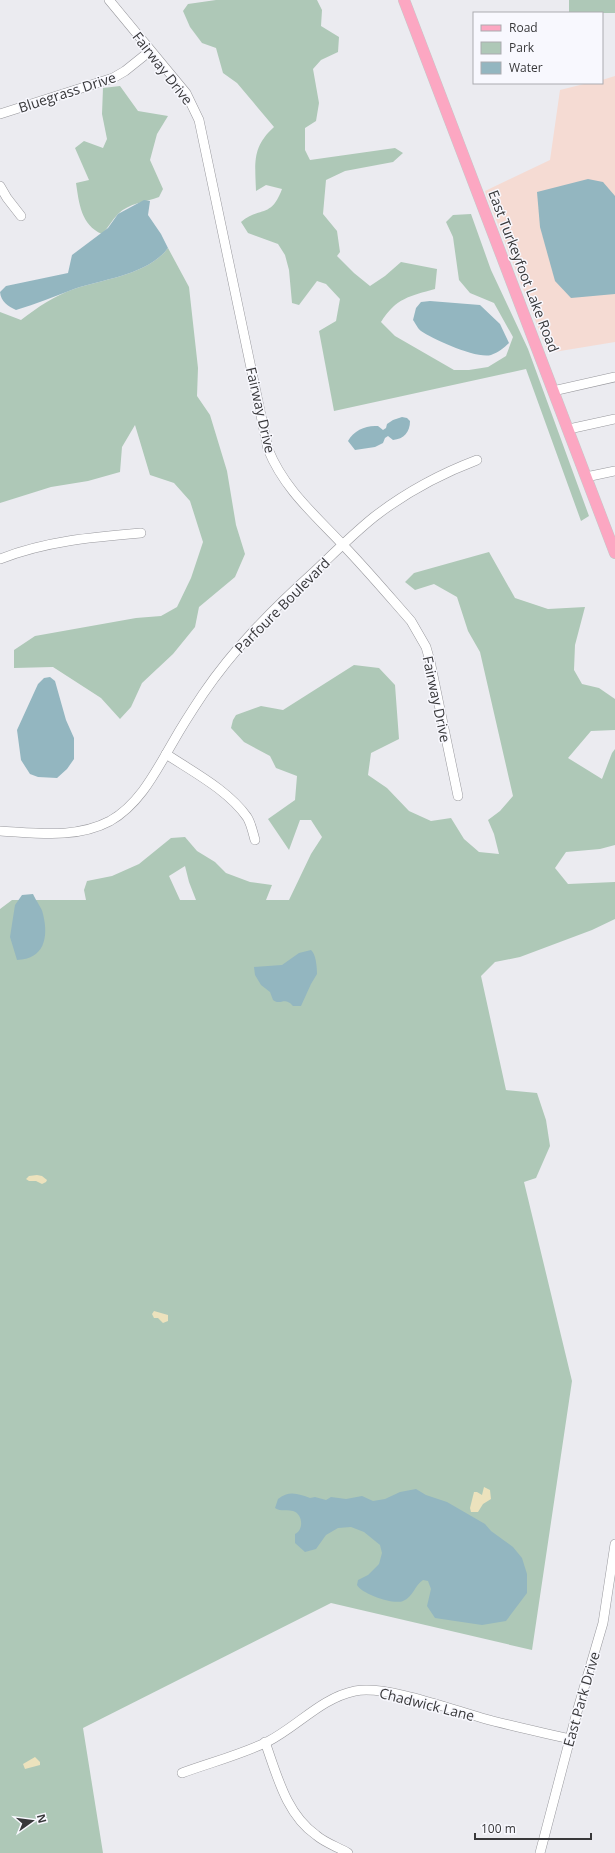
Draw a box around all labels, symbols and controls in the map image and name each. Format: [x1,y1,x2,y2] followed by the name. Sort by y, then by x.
[473,12,603,84] legend
[509,19,538,36] text: Road
[128,28,198,109] street label: Fairway Drive
[509,39,535,56] text: Park
[509,59,543,76] text: Water
[16,67,118,117] street label: Bluegrass Drive
[484,187,564,355] street label: East Turkeyfoot Lake Road
[242,365,280,455] street label: Fairway Drive
[230,553,334,657] street label: Parfoure Boulevard
[419,654,455,744] street label: Fairway Drive
[558,1649,604,1749] street label: East Park Drive
[377,1683,477,1725] street label: Chadwick Lane
[12,1801,52,1841] north arrow
[34,1812,51,1825] text: N
[475,1815,591,1841] scale bar
[481,1820,516,1837] text: 100 m

